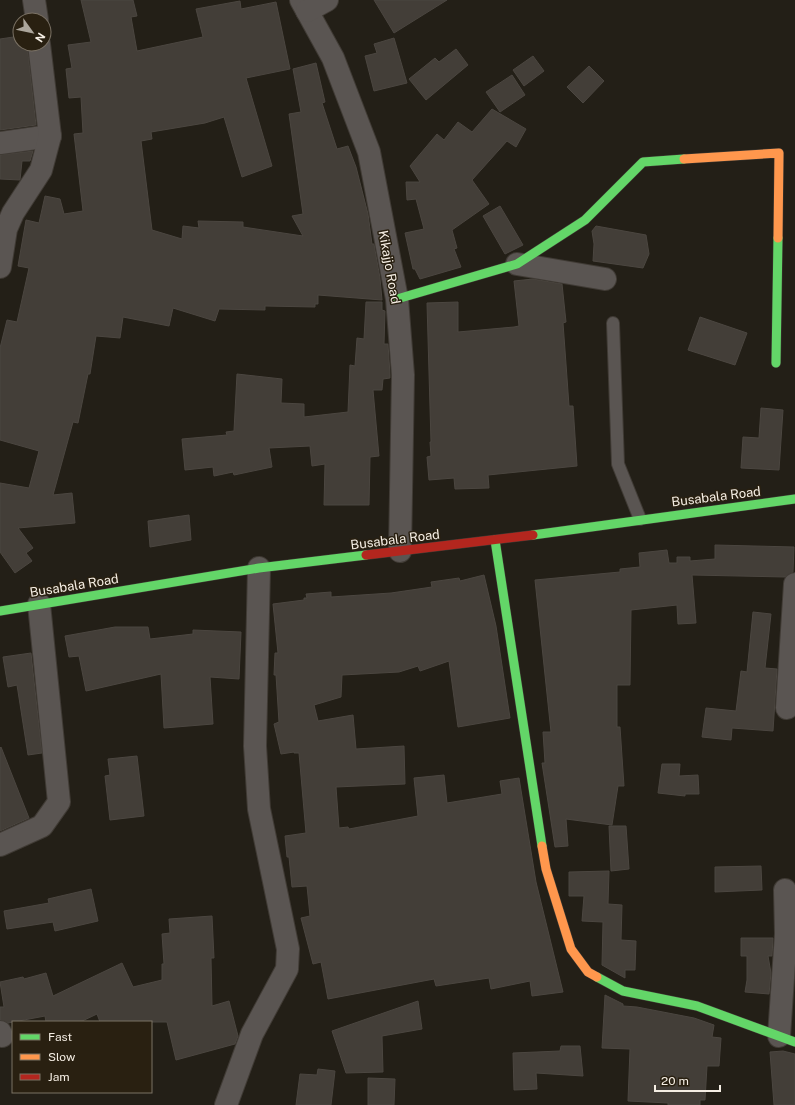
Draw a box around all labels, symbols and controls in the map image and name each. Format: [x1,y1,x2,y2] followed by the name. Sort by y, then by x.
[12,12,52,52] north arrow
[33,31,48,44] text: N
[376,229,403,305] street label: Kikajjo Road
[671,484,762,509] street label: Busabala Road
[350,527,441,552] street label: Busabala Road
[28,571,120,600] street label: Busabala Road
[12,1021,152,1093] legend
[48,1030,73,1044] text: Fast
[48,1050,76,1064] text: Slow
[655,1067,720,1093] scale bar
[48,1070,70,1084] text: Jam
[661,1074,689,1088] text: 20 m

